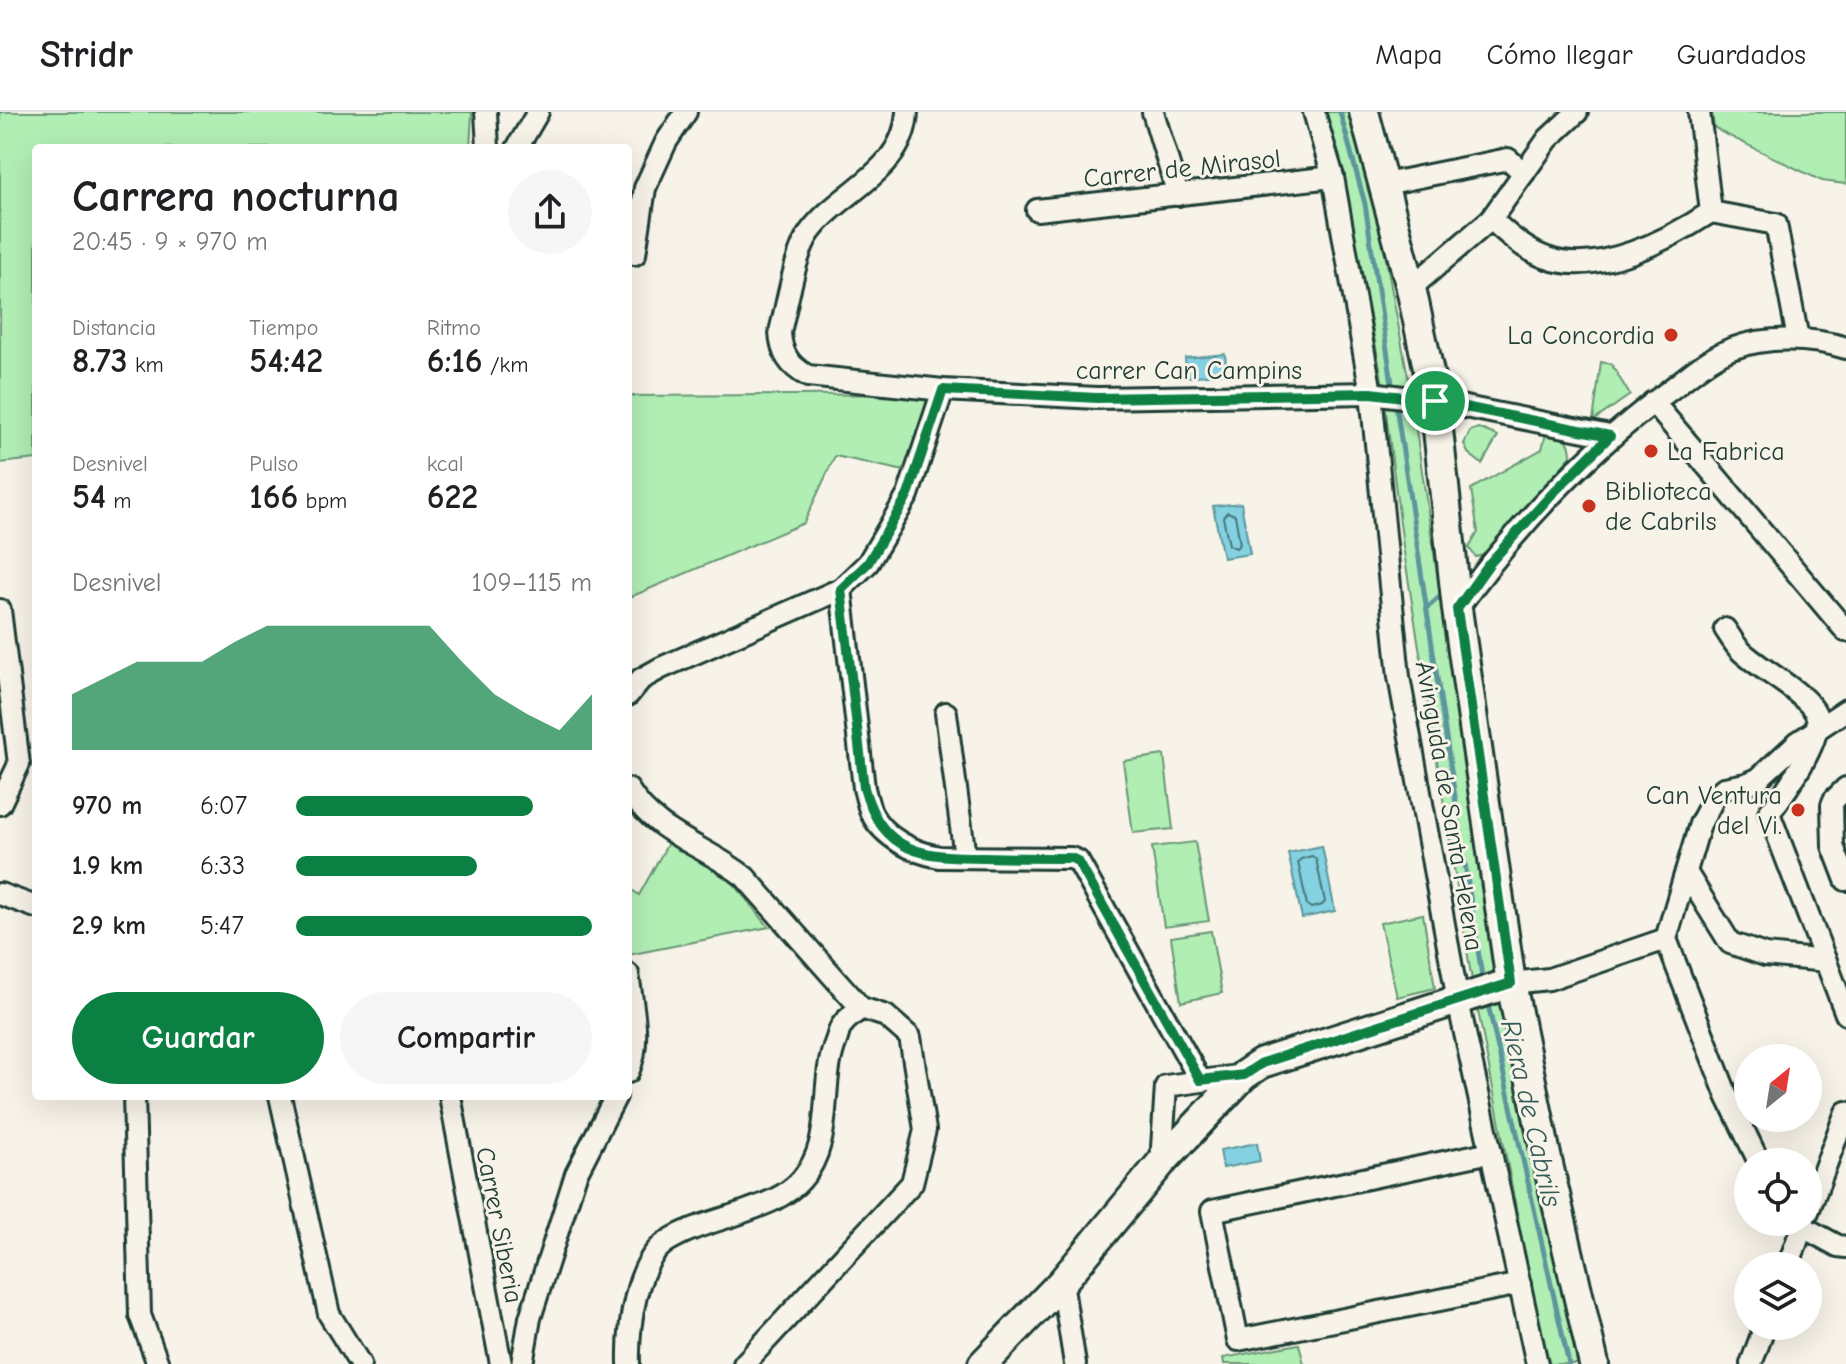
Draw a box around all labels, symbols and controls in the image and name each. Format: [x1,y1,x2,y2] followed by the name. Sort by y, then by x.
[40,33,133,77] text: Stridr
[1375,39,1442,71] text: Mapa
[1486,39,1633,71] text: Cómo llegar
[1677,39,1806,71] text: Guardados
[1082,144,1282,194] street label: Carrer de Mirasol
[508,170,592,254] button: share
[72,171,400,222] text: Carrera nocturna
[72,227,268,257] text: 20:45 · 9 × 970 m
[72,315,156,341] text: Distancia
[249,315,318,341] text: Tiempo
[427,315,481,341] text: Ritmo
[1507,321,1655,351] place label: La Concordia
[1662,326,1680,344] marker: La Concordia
[72,341,128,381] text: 8.73
[249,341,323,381] text: 54:42
[427,341,483,381] text: 6:16
[128,352,164,378] text: km
[483,352,528,378] text: /km
[1076,356,1302,386] street label: carrer Can Campins
[1401,367,1469,435] pin
[1413,379,1457,423] icon: arrive
[1667,437,1785,467] place label: La Fabrica
[1642,442,1660,460] marker: La Fabrica
[72,451,148,477] text: Desnivel
[249,451,298,477] text: Pulso
[427,451,464,477] text: kcal
[72,477,106,517] text: 54
[249,477,298,517] text: 166
[427,477,478,517] text: 622
[1605,477,1717,537] place label: Biblioteca de Cabrils
[106,488,132,514] text: m
[298,488,347,514] text: bpm
[1580,497,1598,515] marker: Biblioteca de Cabrils
[72,568,162,598] text: Desnivel
[472,568,592,598] text: 109–115 m
[1409,659,1489,954] street label: Avinguda de Santa Helena
[1646,781,1782,841] place label: Can Ventura del Vi.
[72,791,142,821] text: 970 m
[200,791,247,821] text: 6:07
[1789,801,1807,819] marker: Can Ventura del Vi.
[72,851,143,881] text: 1.9 km
[200,851,245,881] text: 6:33
[72,911,146,941] text: 2.9 km
[200,911,244,941] text: 5:47
[72,992,324,1084] button: Guardar
[340,992,592,1084] button: Compartir
[1494,1017,1568,1210] water label: Riera de Cabrils
[1734,1044,1822,1132] north arrow
[1734,1044,1822,1340] map controls
[469,1145,529,1306] street label: Carrer Siberia
[1734,1148,1822,1236] button: locate
[1734,1252,1822,1340] button: layers

